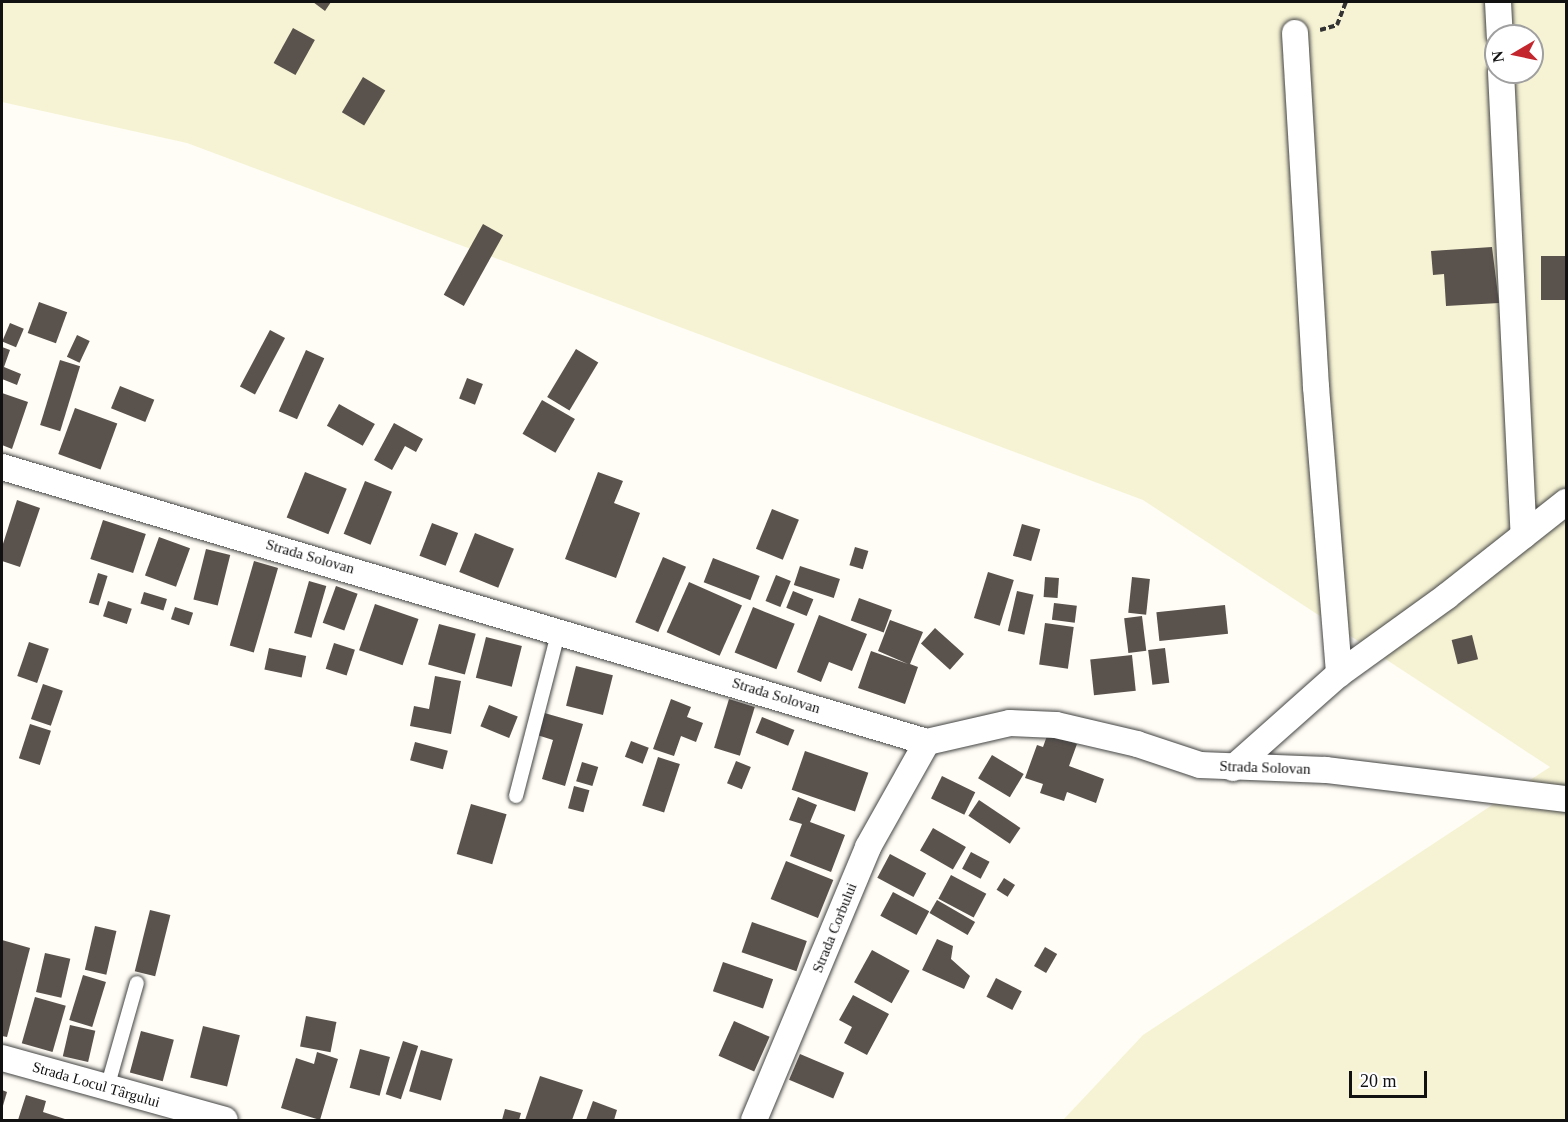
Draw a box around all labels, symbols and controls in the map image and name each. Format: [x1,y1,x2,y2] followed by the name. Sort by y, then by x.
[1484,24,1544,84] north arrow
[1488,50,1507,64] text: N
[264,536,356,578] street label: Strada Solovan
[730,674,822,718] street label: Strada Solovan
[1219,757,1311,779] street label: Strada Solovan
[809,880,861,976] street label: Strada Corbului
[30,1058,162,1112] street label: Strada Locul Târgului
[1352,1059,1430,1097] scale bar
[1360,1071,1397,1091] text: 20 m

